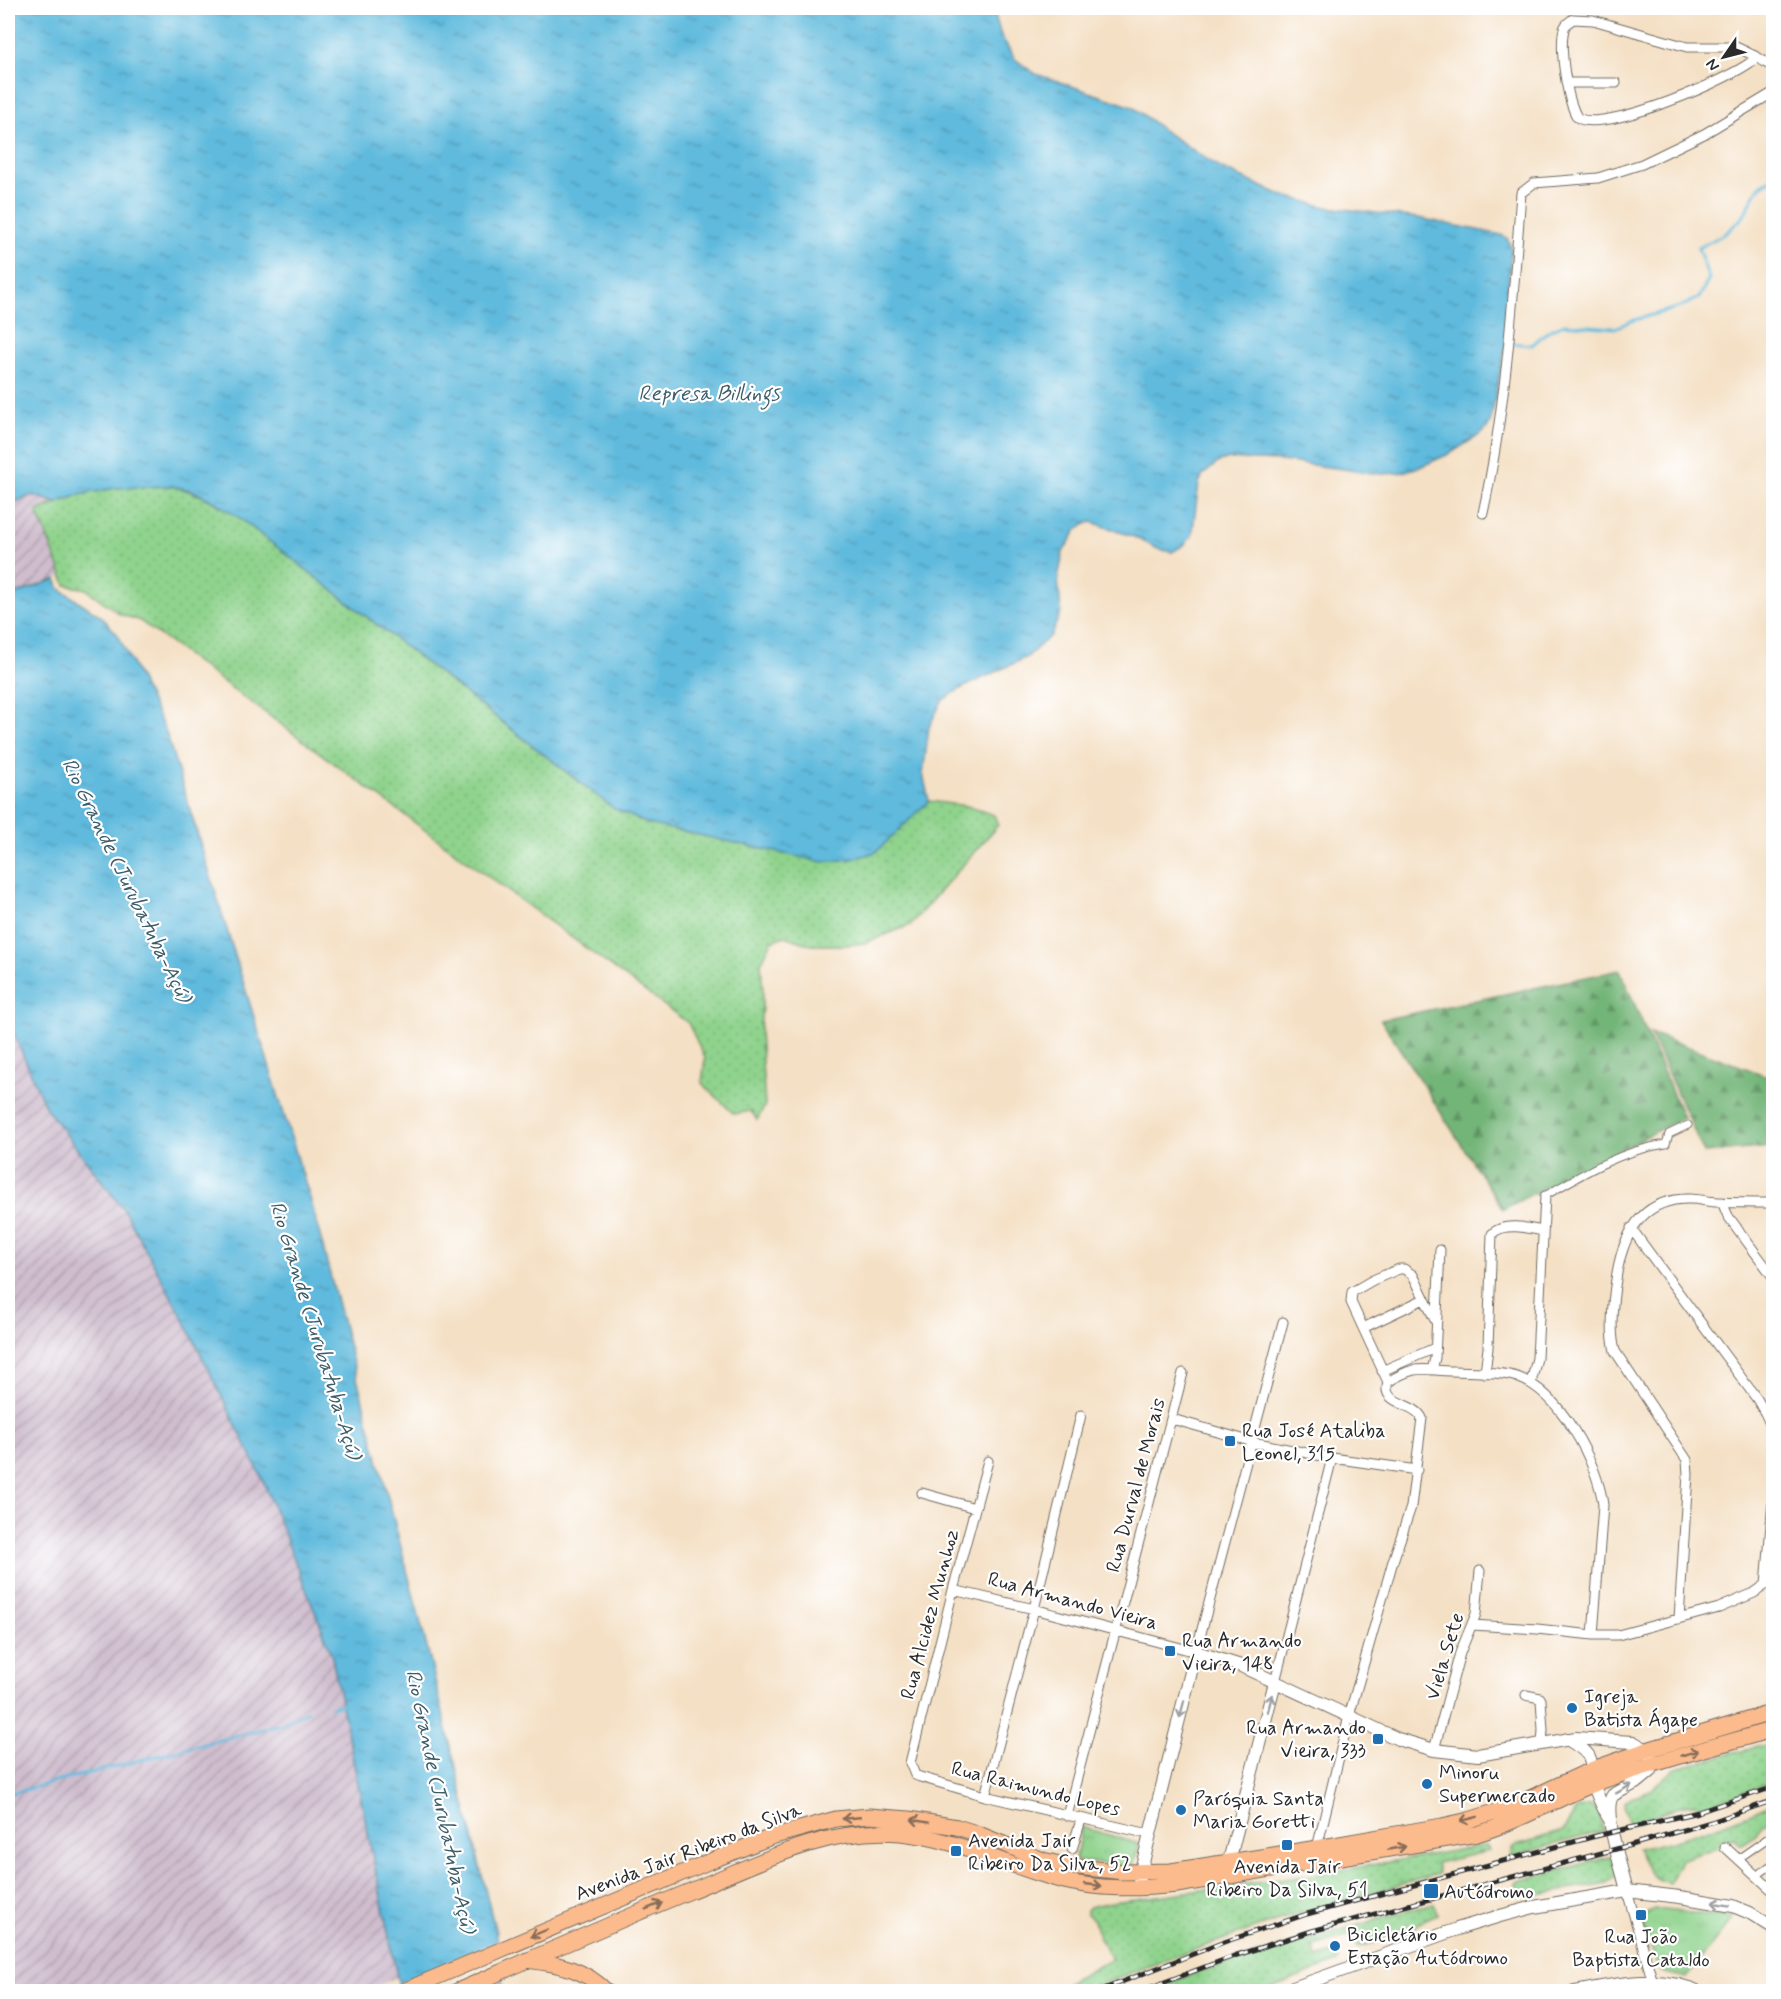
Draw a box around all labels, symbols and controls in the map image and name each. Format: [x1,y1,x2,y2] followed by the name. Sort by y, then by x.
[1694,27,1754,87] north arrow
[1701,54,1725,75] text: N
[638,380,781,410] water label: Represa Billings
[55,754,199,1009] water label: Rio Grande (Jurubatuba-Açú)
[262,1198,368,1465] water label: Rio Grande (Jurubatuba-Açú)
[1100,1395,1173,1576] street label: Rua Durval de Morais
[1242,1418,1385,1468] place label: Rua José Ataliba Leonel, 315
[1223,1434,1237,1448] marker: Rua José Ataliba Leonel, 315
[895,1526,966,1703] street label: Rua Alcidez Munhoz
[985,1566,1161,1637] street label: Rua Armando Vieira
[1419,1610,1471,1703] street label: Viela Sete
[1182,1628,1302,1678] place label: Rua Armando Vieira, 148
[1163,1644,1177,1658] marker: Rua Armando Vieira, 148
[398,1667,482,1938] water label: Rio Grande (Jurubatuba-Açú)
[1584,1684,1698,1734] place label: Igreja Batista Ágape
[1265,1693,1276,1712] one-way arrow
[1176,1699,1187,1718] one-way arrow
[1565,1701,1579,1715] marker: Igreja Batista Ágape
[1246,1715,1366,1765] place label: Rua Armando Vieira, 333
[1371,1732,1385,1746] marker: Rua Armando Vieira, 333
[1680,1747,1699,1758] one-way arrow
[948,1755,1123,1824] street label: Rua Raimundo Lopes
[1439,1760,1555,1810] place label: Minoru Supermercado
[1420,1777,1434,1791] marker: Minoru Supermercado
[1615,1783,1632,1795] one-way arrow
[1193,1786,1324,1836] place label: Paróquia Santa Maria Goretti
[571,1796,807,1908] street label: Avenida Jair Ribeiro da Silva
[1174,1803,1188,1817] marker: Paróquia Santa Maria Goretti
[842,1813,862,1824] one-way arrow
[1460,1814,1479,1826] one-way arrow
[911,1815,930,1826] one-way arrow
[968,1828,1131,1878] place label: Avenida Jair Ribeiro Da Silva, 52
[1280,1838,1294,1852] marker: Avenida Jair Ribeiro Da Silva, 51
[1387,1843,1407,1854] one-way arrow
[949,1844,963,1858] marker: Avenida Jair Ribeiro Da Silva, 52
[1206,1854,1368,1904] place label: Avenida Jair Ribeiro Da Silva, 51
[1444,1879,1534,1906] place label: Autódromo
[1082,1880,1102,1891] one-way arrow
[1422,1882,1440,1900] marker: Autódromo
[1712,1898,1731,1909] one-way arrow
[644,1900,663,1911] one-way arrow
[1634,1908,1648,1922] marker: Rua João Baptista Cataldo
[1347,1922,1508,1972] place label: Bicicletário Estação Autódromo
[1572,1924,1710,1974] place label: Rua João Baptista Cataldo
[530,1928,548,1939] one-way arrow
[1328,1939,1342,1953] marker: Bicicletário Estação Autódromo

